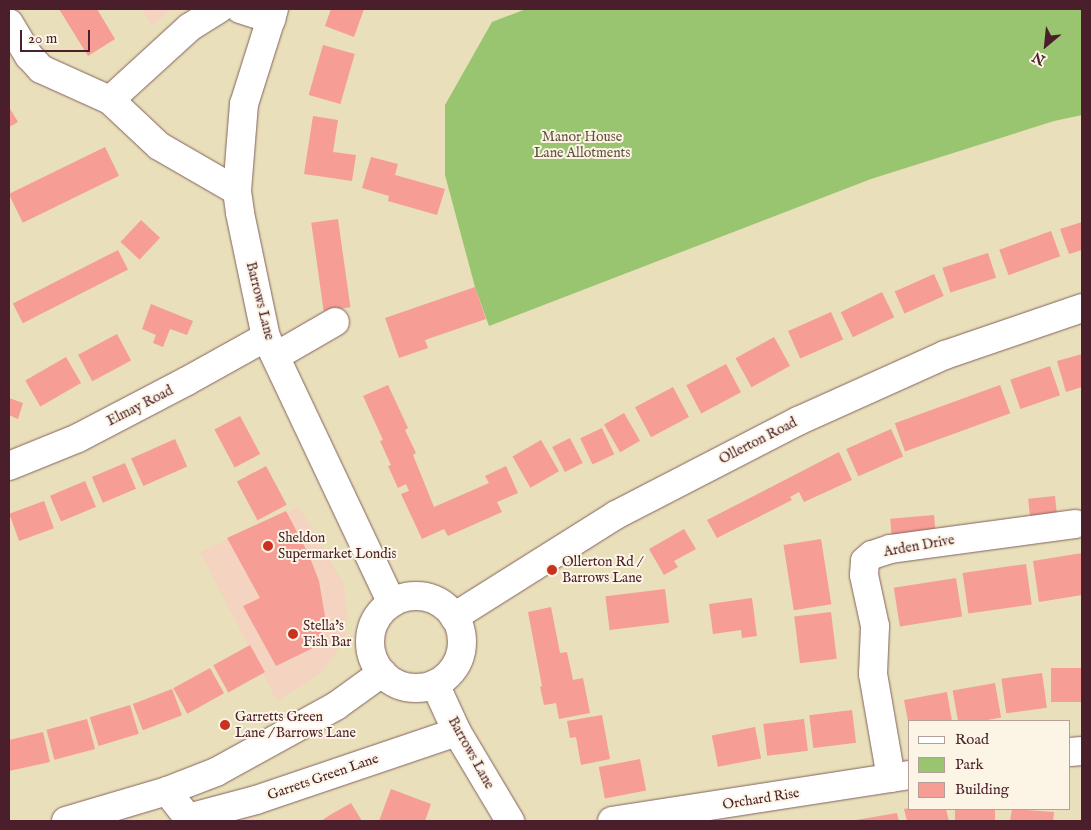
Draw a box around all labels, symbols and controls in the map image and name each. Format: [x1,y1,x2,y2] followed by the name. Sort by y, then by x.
[22,20,92,52] scale bar
[1021,20,1071,70] north arrow
[28,29,57,48] text: 20 m
[1029,47,1049,69] text: N
[534,129,630,162] park label: Manor House Lane Allotments
[242,260,278,342] street label: Barrows Lane
[104,382,176,430] street label: Elmay Road
[716,414,800,468] street label: Ollerton Road
[278,530,396,562] place label: Sheldon Supermarket Londis
[882,532,956,560] street label: Arden Drive
[262,540,274,552] marker: Sheldon Supermarket Londis
[562,554,642,586] place label: Ollerton Rd / Barrows Lane
[546,564,558,576] marker: Ollerton Rd / Barrows Lane
[303,618,352,650] place label: Stella's Fish Bar
[287,628,299,640] marker: Stella's Fish Bar
[235,709,356,742] place label: Garretts Green Lane / Barrows Lane
[444,714,498,792] street label: Barrows Lane
[219,719,231,731] marker: Garretts Green Lane / Barrows Lane
[908,720,1071,810] legend
[955,730,989,749] text: Road
[265,750,381,804] street label: Garrets Green Lane
[955,755,984,774] text: Park
[955,780,1009,799] text: Building
[721,785,801,813] street label: Orchard Rise

